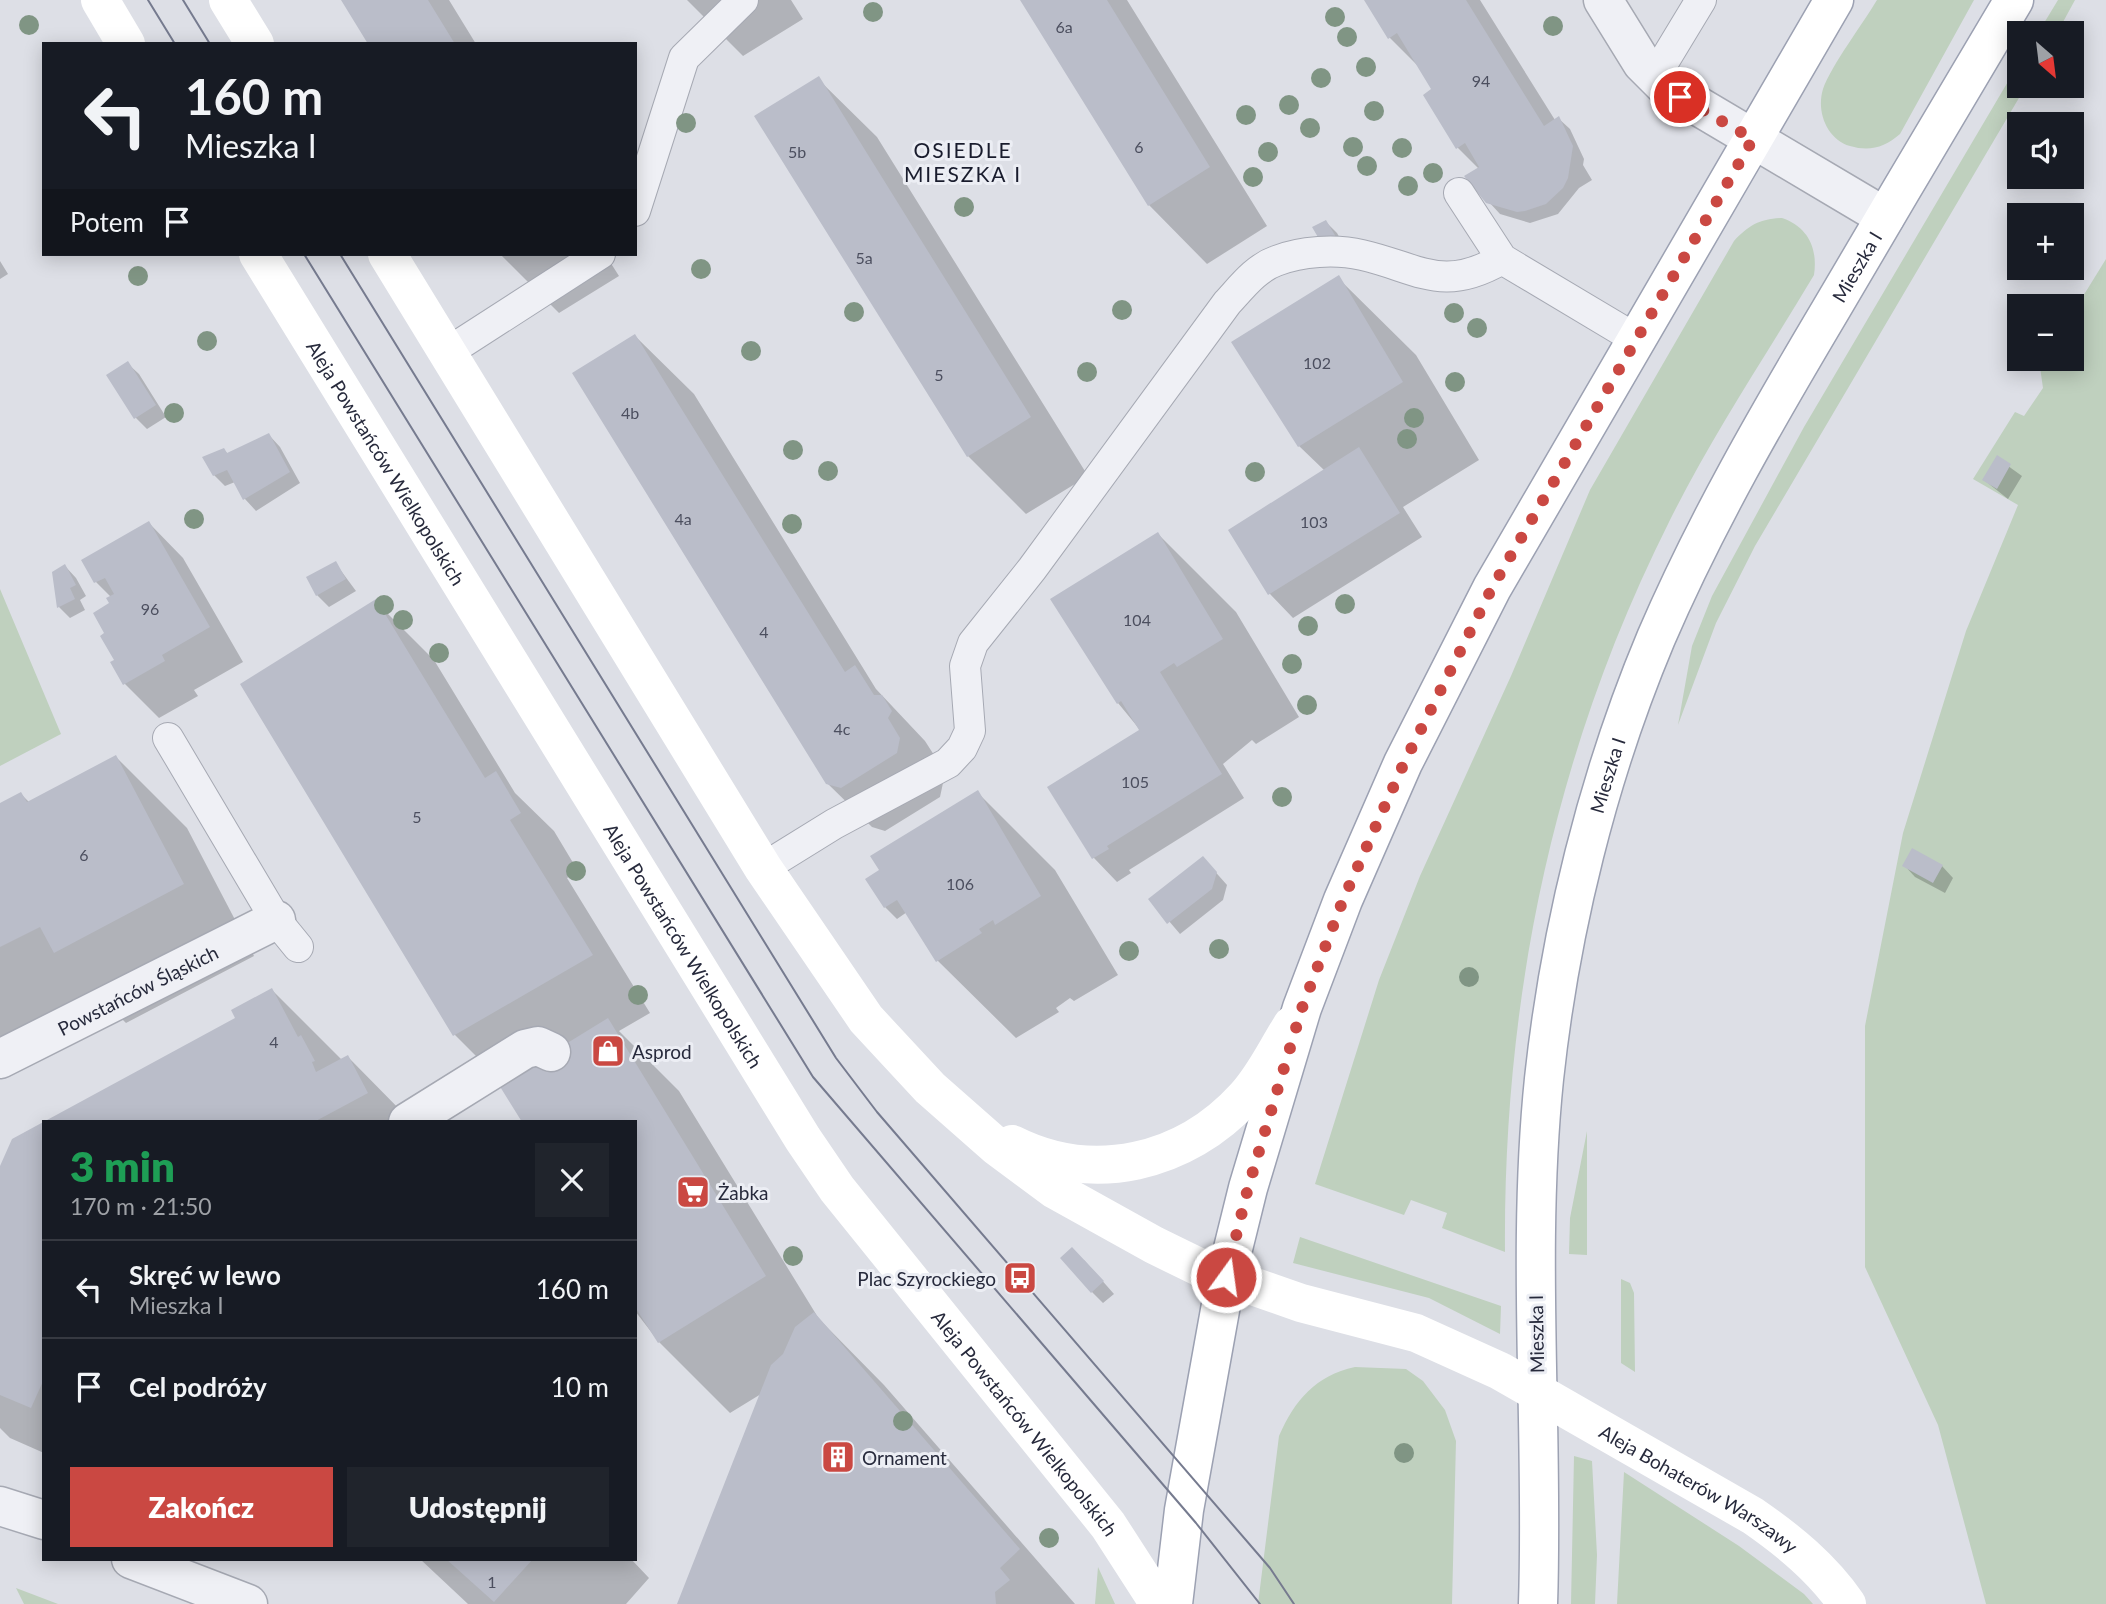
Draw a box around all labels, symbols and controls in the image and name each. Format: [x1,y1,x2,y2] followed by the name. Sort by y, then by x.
[1055,17,1073,36] house number: 6a
[2007,21,2084,98] north arrow
[2007,21,2084,371] map controls
[185,67,323,125] text: 160 m
[1650,67,1710,127] pin
[70,70,161,161] icon: left
[1472,71,1490,90] house number: 94
[1661,78,1699,116] icon: arrive
[2007,112,2084,189] button: sound
[185,126,317,165] text: Mieszka I
[904,137,1022,186] district label: OSIEDLE MIESZKA I
[1134,137,1144,156] house number: 6
[788,142,806,161] house number: 5b
[158,203,196,241] icon: arrive
[2007,203,2084,280] button: +
[70,206,144,238] text: Potem
[1826,227,1886,306] street label: Mieszka I
[855,248,873,267] house number: 5a
[2007,294,2084,371] button: −
[302,336,470,589] street label: Aleja Powstańców Wielkopolskich
[1303,353,1331,372] house number: 102
[934,365,944,384] house number: 5
[621,403,639,422] house number: 4b
[674,509,692,528] house number: 4a
[1300,512,1328,531] house number: 103
[141,599,159,618] house number: 96
[1123,610,1151,629] house number: 104
[759,622,769,641] house number: 4
[834,719,851,738] house number: 4c
[1584,734,1629,816] street label: Mieszka I
[1121,772,1149,791] house number: 105
[412,807,422,826] house number: 5
[600,819,768,1072] street label: Aleja Powstańców Wielkopolskich
[79,845,89,864] house number: 6
[946,874,974,893] house number: 106
[53,940,222,1040] street label: Powstańców Śląskich
[269,1032,279,1051] house number: 4
[589,1032,627,1070] shop icon: Asprod
[632,1040,692,1063] place label: Asprod
[70,1141,175,1191] text: 3 min
[535,1143,609,1217] button: close
[674,1173,712,1211] supermarket icon: Żabka
[718,1181,769,1204] place label: Żabka
[70,1192,212,1220] text: 170 m · 21:50
[1189,1240,1263,1314] position arrow
[129,1259,281,1291] text: Skręć w lewo
[1001,1259,1039,1297] bus stop icon: Plac Szyrockiego
[857,1267,996,1290] place label: Plac Szyrockiego
[70,1270,108,1308] icon: left
[536,1273,609,1305] text: 160 m
[129,1291,224,1319] text: Mieszka I
[1524,1295,1548,1373] street label: Mieszka I
[928,1305,1123,1540] street label: Aleja Powstańców Wielkopolskich
[70,1368,108,1406] icon: arrive
[129,1371,267,1403] text: Cel podróży
[551,1371,609,1403] text: 10 m
[1596,1419,1803,1557] street label: Aleja Bohaterów Warszawy
[819,1438,857,1476] building icon: Ornament
[862,1446,947,1469] place label: Ornament
[70,1467,333,1547] button: Zakończ
[347,1467,609,1547] button: Udostępnij
[487,1572,497,1591] house number: 1

